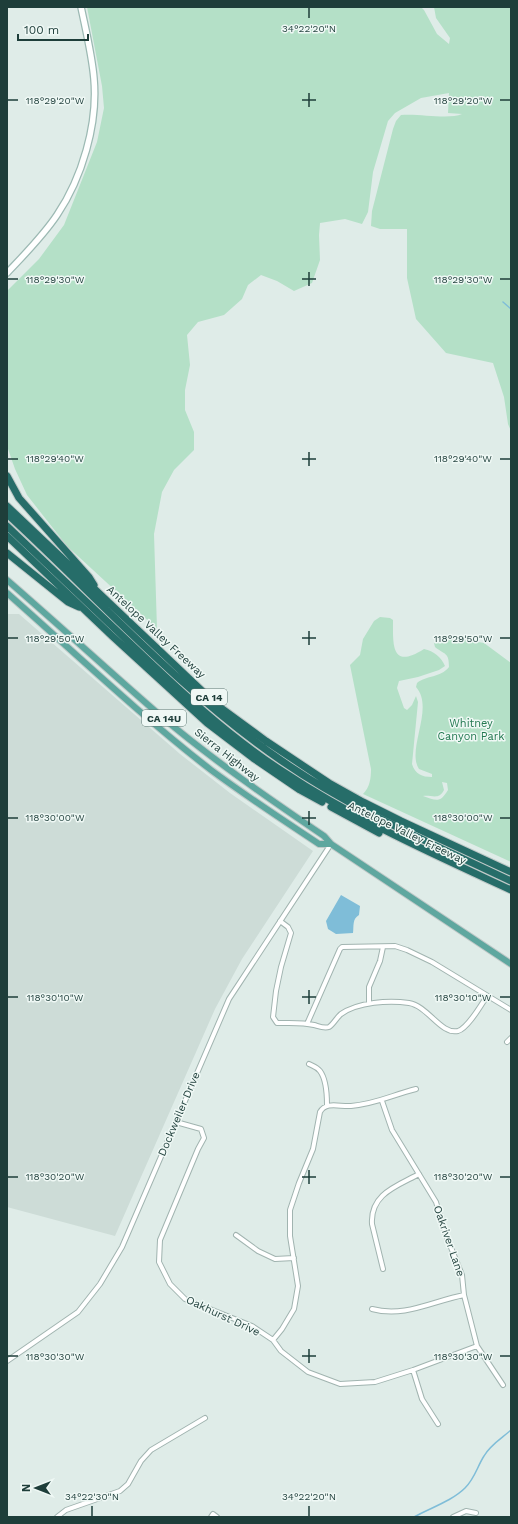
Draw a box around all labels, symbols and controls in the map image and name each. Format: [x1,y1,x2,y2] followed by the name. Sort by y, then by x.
[18,16,88,42] scale bar
[24,23,59,37] text: 100 m
[282,23,336,34] text: 34°22'20"N
[26,95,85,106] text: 118°29'20"W
[434,95,493,106] text: 118°29'20"W
[26,274,85,285] text: 118°29'30"W
[434,274,493,285] text: 118°29'30"W
[26,453,84,464] text: 118°29'40"W
[434,453,492,464] text: 118°29'40"W
[104,583,208,681] street label: Antelope Valley Freeway
[26,633,85,644] text: 118°29'50"W
[434,633,493,644] text: 118°29'50"W
[191,689,227,705] road number: CA 14
[142,710,186,726] road number: CA 14U
[438,717,504,743] park label: Whitney Canyon Park
[192,726,262,785] street label: Sierra Highway
[346,799,469,867] street label: Antelope Valley Freeway
[25,812,85,823] text: 118°30'00"W
[433,812,493,823] text: 118°30'00"W
[27,992,84,1003] text: 118°30'10"W
[435,992,492,1003] text: 118°30'10"W
[155,1070,203,1158] street label: Dockweiler Drive
[26,1171,85,1182] text: 118°30'20"W
[434,1171,493,1182] text: 118°30'20"W
[431,1204,467,1278] street label: Oakriver Lane
[184,1293,262,1339] street label: Oakhurst Drive
[26,1351,85,1362] text: 118°30'30"W
[434,1351,493,1362] text: 118°30'30"W
[16,1468,56,1508] north arrow
[20,1484,33,1492] text: N
[65,1491,119,1502] text: 34°22'30"N
[282,1491,336,1502] text: 34°22'20"N

